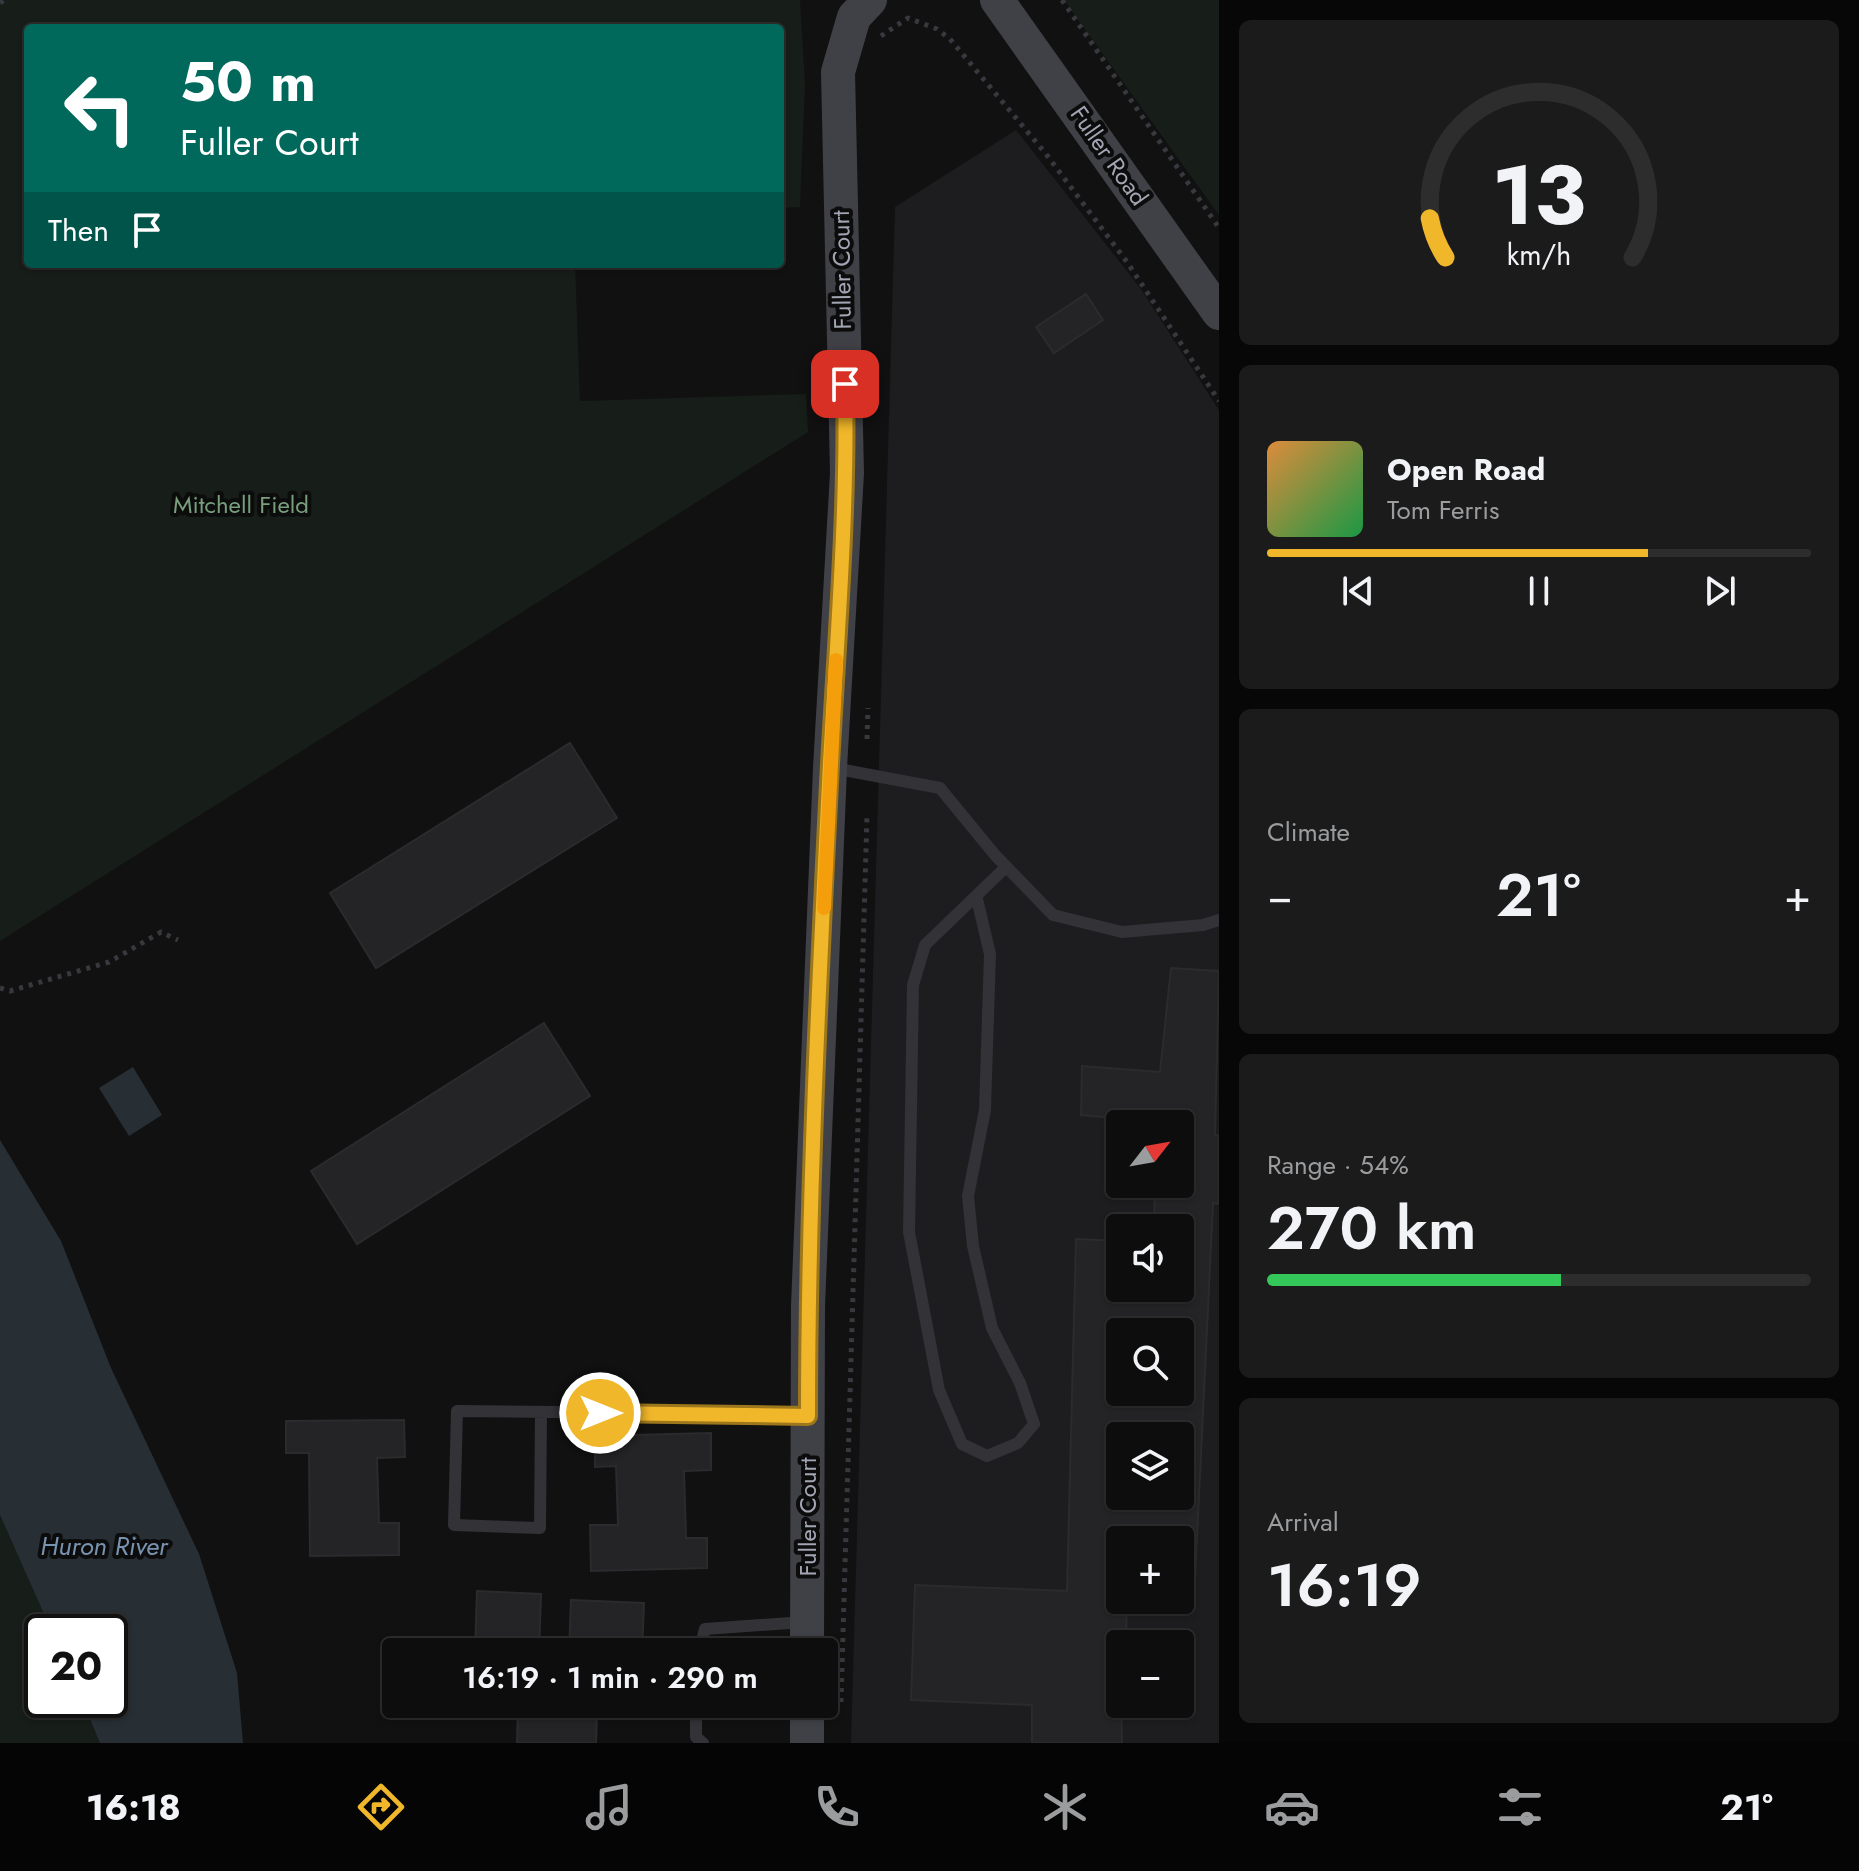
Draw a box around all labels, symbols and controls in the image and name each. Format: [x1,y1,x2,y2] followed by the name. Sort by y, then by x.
[180,41,316,122] text: 50 m
[48,56,152,160] icon: left
[1062,99,1157,213] street label: Fuller Road
[180,116,359,168] text: Fuller Court
[1492,135,1586,255] text: 13
[125,208,169,252] icon: arrive
[48,209,109,252] text: Then
[823,210,860,330] street label: Fuller Court
[1507,234,1571,276] text: km/h
[811,350,879,418] pin
[823,362,867,406] icon: arrive
[1387,448,1545,491] text: Open Road
[173,487,309,522] park label: Mitchell Field
[1387,491,1499,529] text: Tom Ferris
[1336,569,1380,613] icon: previous
[1517,569,1561,613] icon: pause
[1698,569,1742,613] icon: next
[1267,813,1350,851] text: Climate
[1496,852,1581,939] text: 21°
[1267,864,1293,928] text: −
[1784,864,1811,928] text: +
[1106,1110,1194,1198] north arrow
[1106,1110,1194,1718] map controls
[1267,1146,1409,1184] text: Range · 54%
[1267,1185,1477,1272] text: 270 km
[1106,1214,1194,1302] button: sound
[1106,1318,1194,1406] button: search
[558,1371,642,1455] position arrow
[1106,1422,1194,1510] button: layers
[790,1457,825,1577] street label: Fuller Court
[1267,1503,1339,1541] text: Arrival
[1106,1526,1194,1614] button: +
[40,1527,169,1565] water label: Huron River
[1267,1542,1422,1629] text: 16:19
[24,1614,128,1718] speed limit sign: 20
[1106,1630,1194,1718] button: −
[462,1656,758,1699] text: 16:19 · 1 min · 290 m
[353,1779,409,1835] icon: directions
[581,1779,637,1835] icon: music
[809,1779,865,1835] icon: phone
[1037,1779,1093,1835] icon: climate
[1264,1779,1320,1835] icon: car
[1492,1779,1548,1835] icon: filters
[86,1781,181,1833] text: 16:18
[1720,1781,1773,1833] text: 21°

